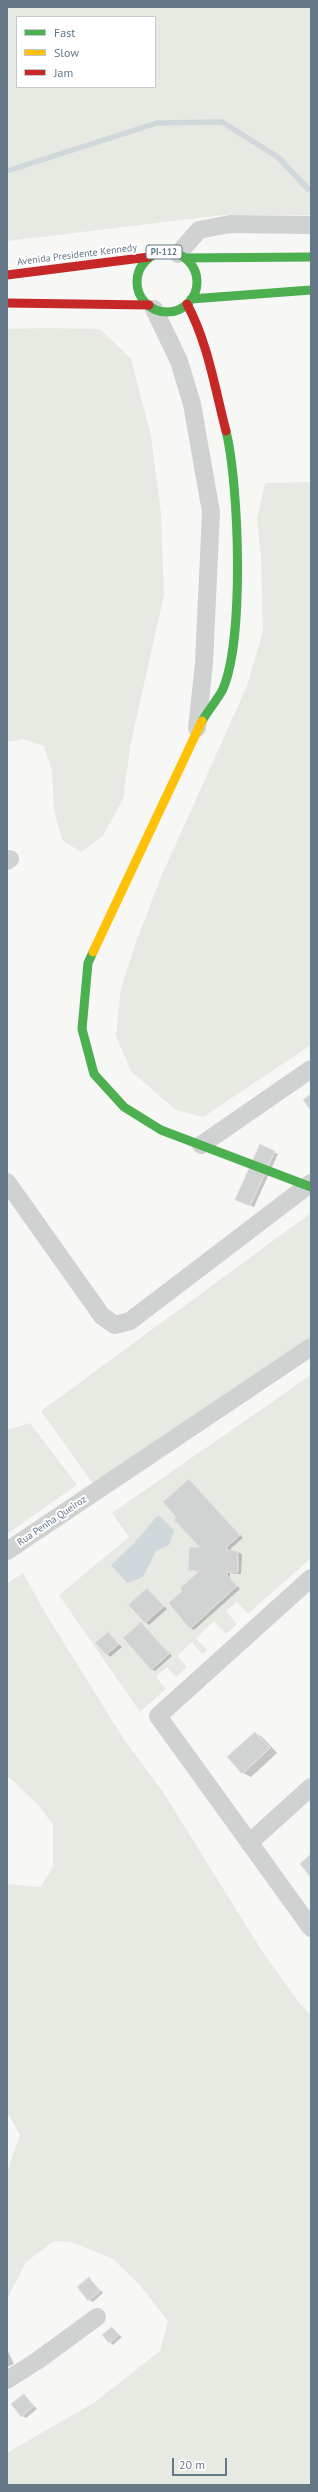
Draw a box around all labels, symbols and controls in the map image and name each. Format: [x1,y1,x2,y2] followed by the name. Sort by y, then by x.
[16,16,156,88] legend
[54,25,75,40] text: Fast
[54,45,79,60] text: Slow
[54,65,73,80] text: Jam
[16,242,138,268] street label: Avenida Presidente Kennedy
[146,245,182,259] road number: PI-112
[15,1493,89,1549] street label: Rua Penha Queiroz
[174,2450,229,2476] scale bar
[179,2457,205,2472] text: 20 m

